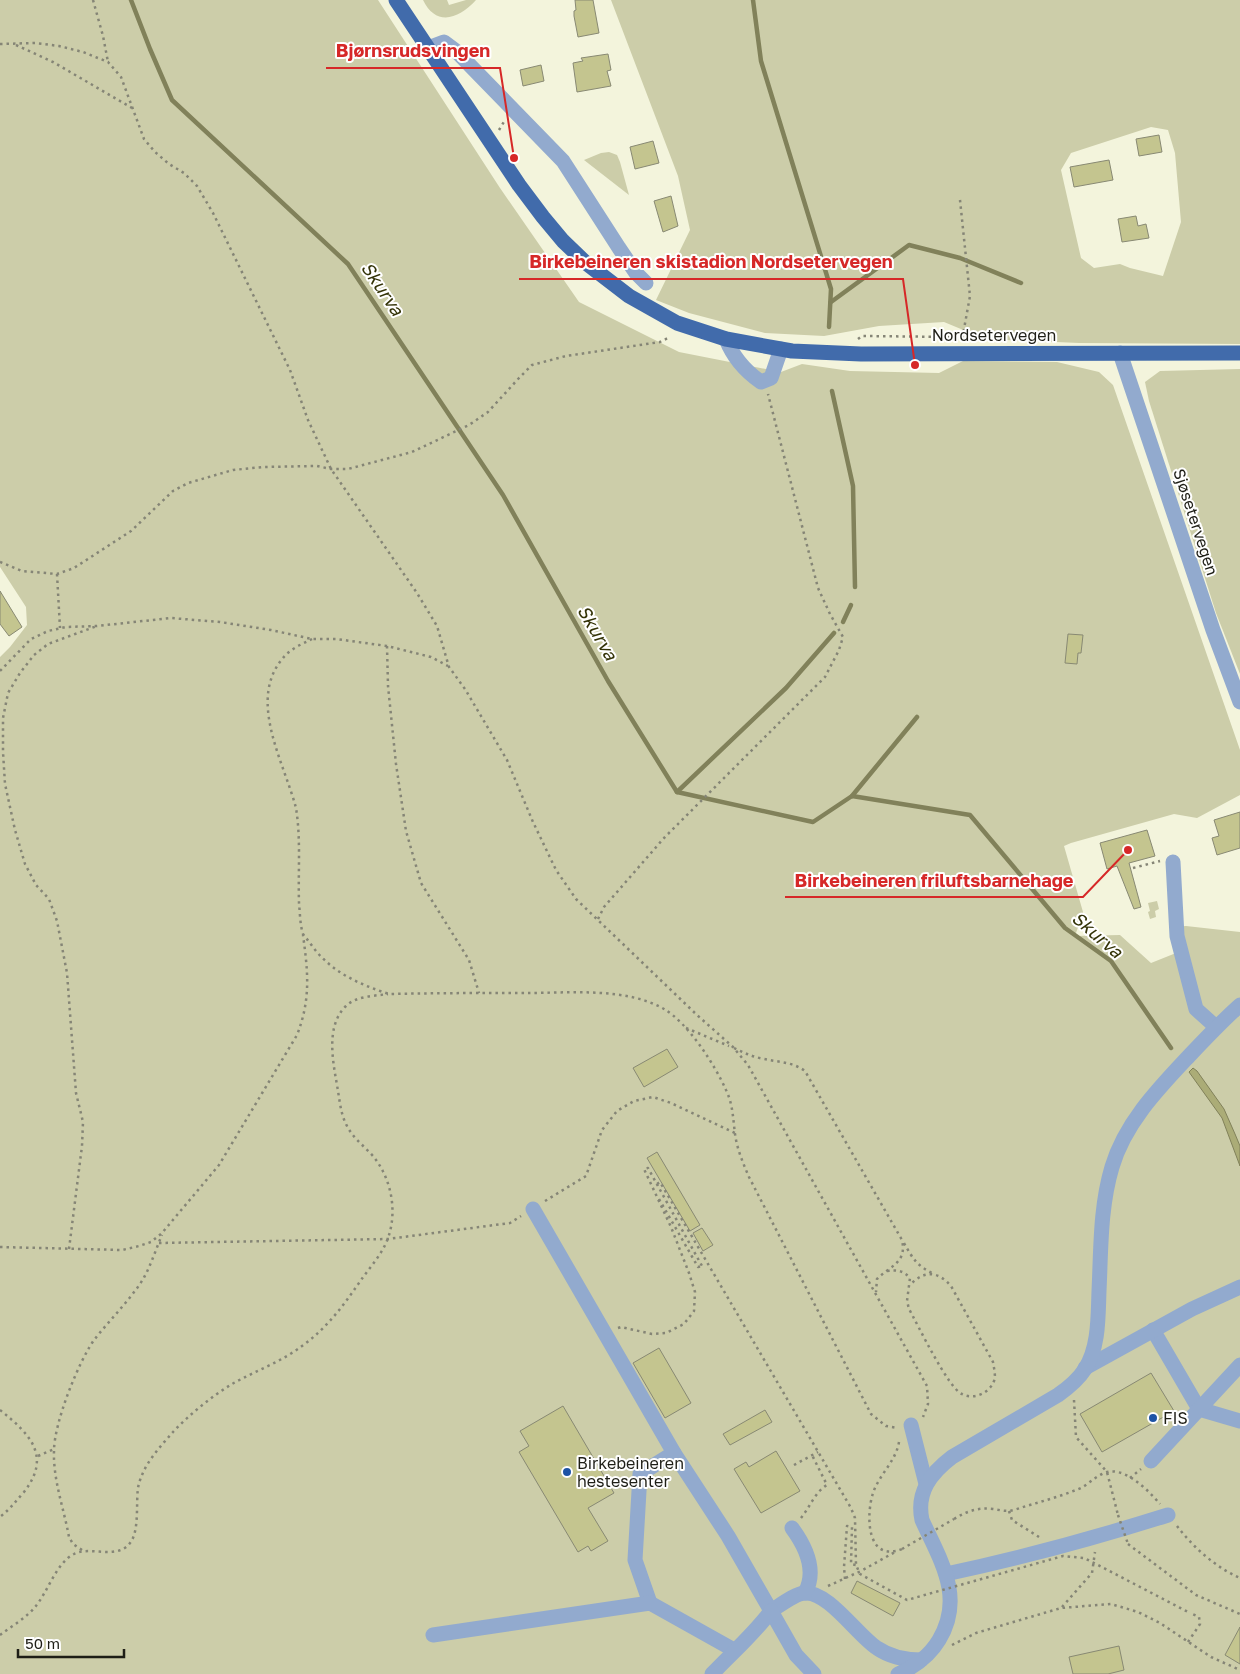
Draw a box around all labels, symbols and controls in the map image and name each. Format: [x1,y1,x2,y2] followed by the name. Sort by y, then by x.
[326,35,500,68] callout: Bjørnsrudsvingen
[336,39,490,61] text: Bjørnsrudsvingen
[519,246,903,279] callout: Birkebeineren skistadion Nordsetervegen
[529,250,893,272] text: Birkebeineren skistadion Nordsetervegen
[357,257,409,320] water label: Skurva
[932,325,1056,345] street label: Nordsetervegen
[1169,466,1223,578] street label: Sjøsetervegen
[573,601,623,665] water label: Skurva
[785,864,1083,897] callout: Birkebeineren friluftsbarnehage
[795,869,1074,891] text: Birkebeineren friluftsbarnehage
[1068,906,1128,963] water label: Skurva
[1163,1408,1188,1428] place label: FIS
[1147,1412,1159,1424] marker: FIS
[577,1453,684,1491] place label: Birkebeineren hestesenter
[561,1466,573,1478] marker: Birkebeineren hestesenter
[18,1626,124,1658] scale bar
[25,1634,60,1652] text: 50 m

